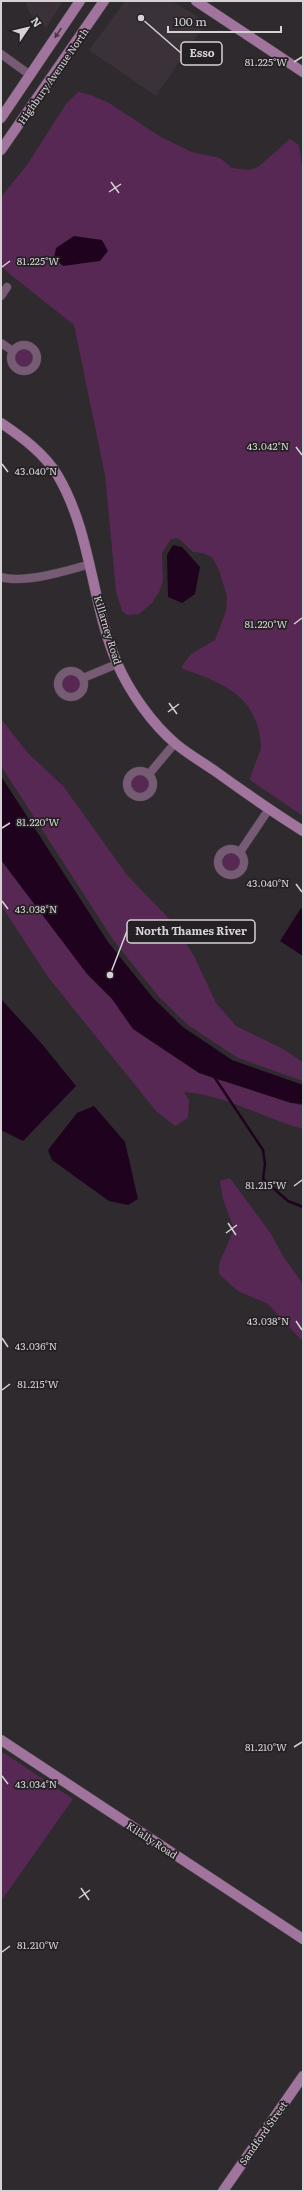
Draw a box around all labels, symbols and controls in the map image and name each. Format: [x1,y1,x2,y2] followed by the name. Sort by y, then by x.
[8,8,48,48] north arrow
[168,8,281,34] scale bar
[174,12,207,30] text: 100 m
[28,13,46,30] text: N
[14,24,92,127] street label: Highbury Avenue North
[55,28,62,39] one-way arrow
[181,42,222,65] callout: Esso
[189,44,215,60] text: Esso
[245,54,287,69] text: 81.225°W
[17,253,59,268] text: 81.225°W
[247,438,289,453] text: 43.042°N
[15,463,57,478] text: 43.040°N
[91,594,126,666] street label: Killarney Road
[244,616,288,631] text: 81.220°W
[16,814,60,829] text: 81.220°W
[247,875,289,890] text: 43.040°N
[15,901,57,916] text: 43.038°N
[127,920,255,943] callout: North Thames River
[135,922,247,938] text: North Thames River
[245,1177,287,1192] text: 81.215°W
[247,1313,289,1328] text: 43.038°N
[15,1338,57,1353] text: 43.036°N
[17,1376,59,1391] text: 81.215°W
[245,1739,287,1754] text: 81.210°W
[15,1776,57,1791] text: 43.034°N
[124,1817,181,1862] street label: Kilally Road
[17,1937,59,1952] text: 81.210°W
[235,2098,290,2168] street label: Sandford Street

